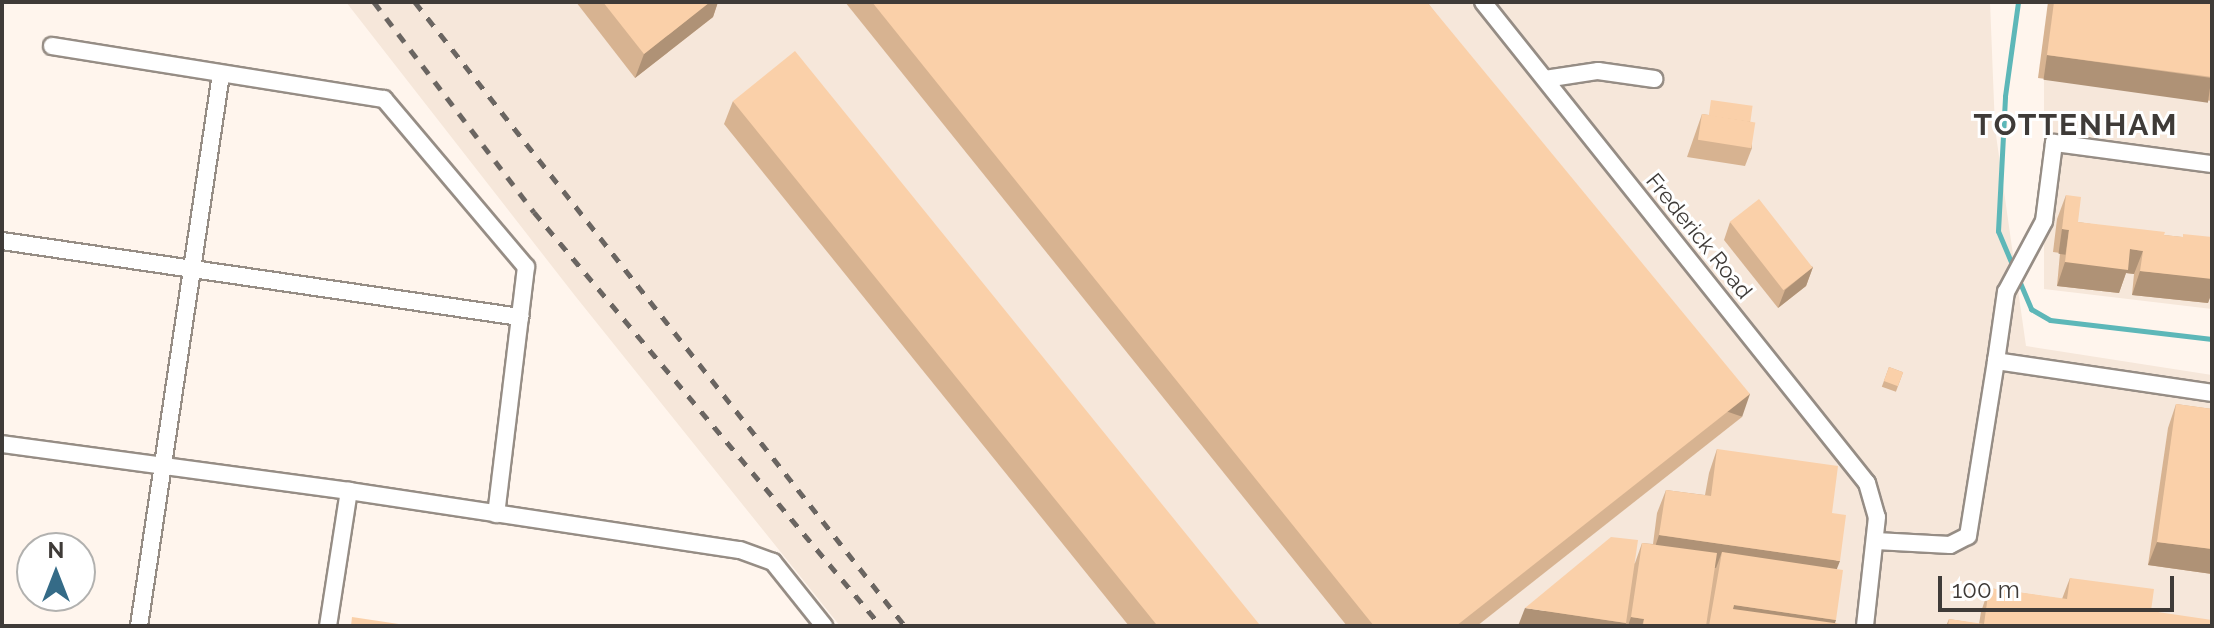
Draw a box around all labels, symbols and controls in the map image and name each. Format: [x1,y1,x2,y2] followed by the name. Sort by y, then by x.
[1974,107,2178,143] district label: TOTTENHAM
[1640,168,1758,304] street label: Frederick Road
[16,532,96,612] north arrow
[48,537,64,563] text: N
[1942,560,2178,610] scale bar
[1952,575,2020,604] text: 100 m

